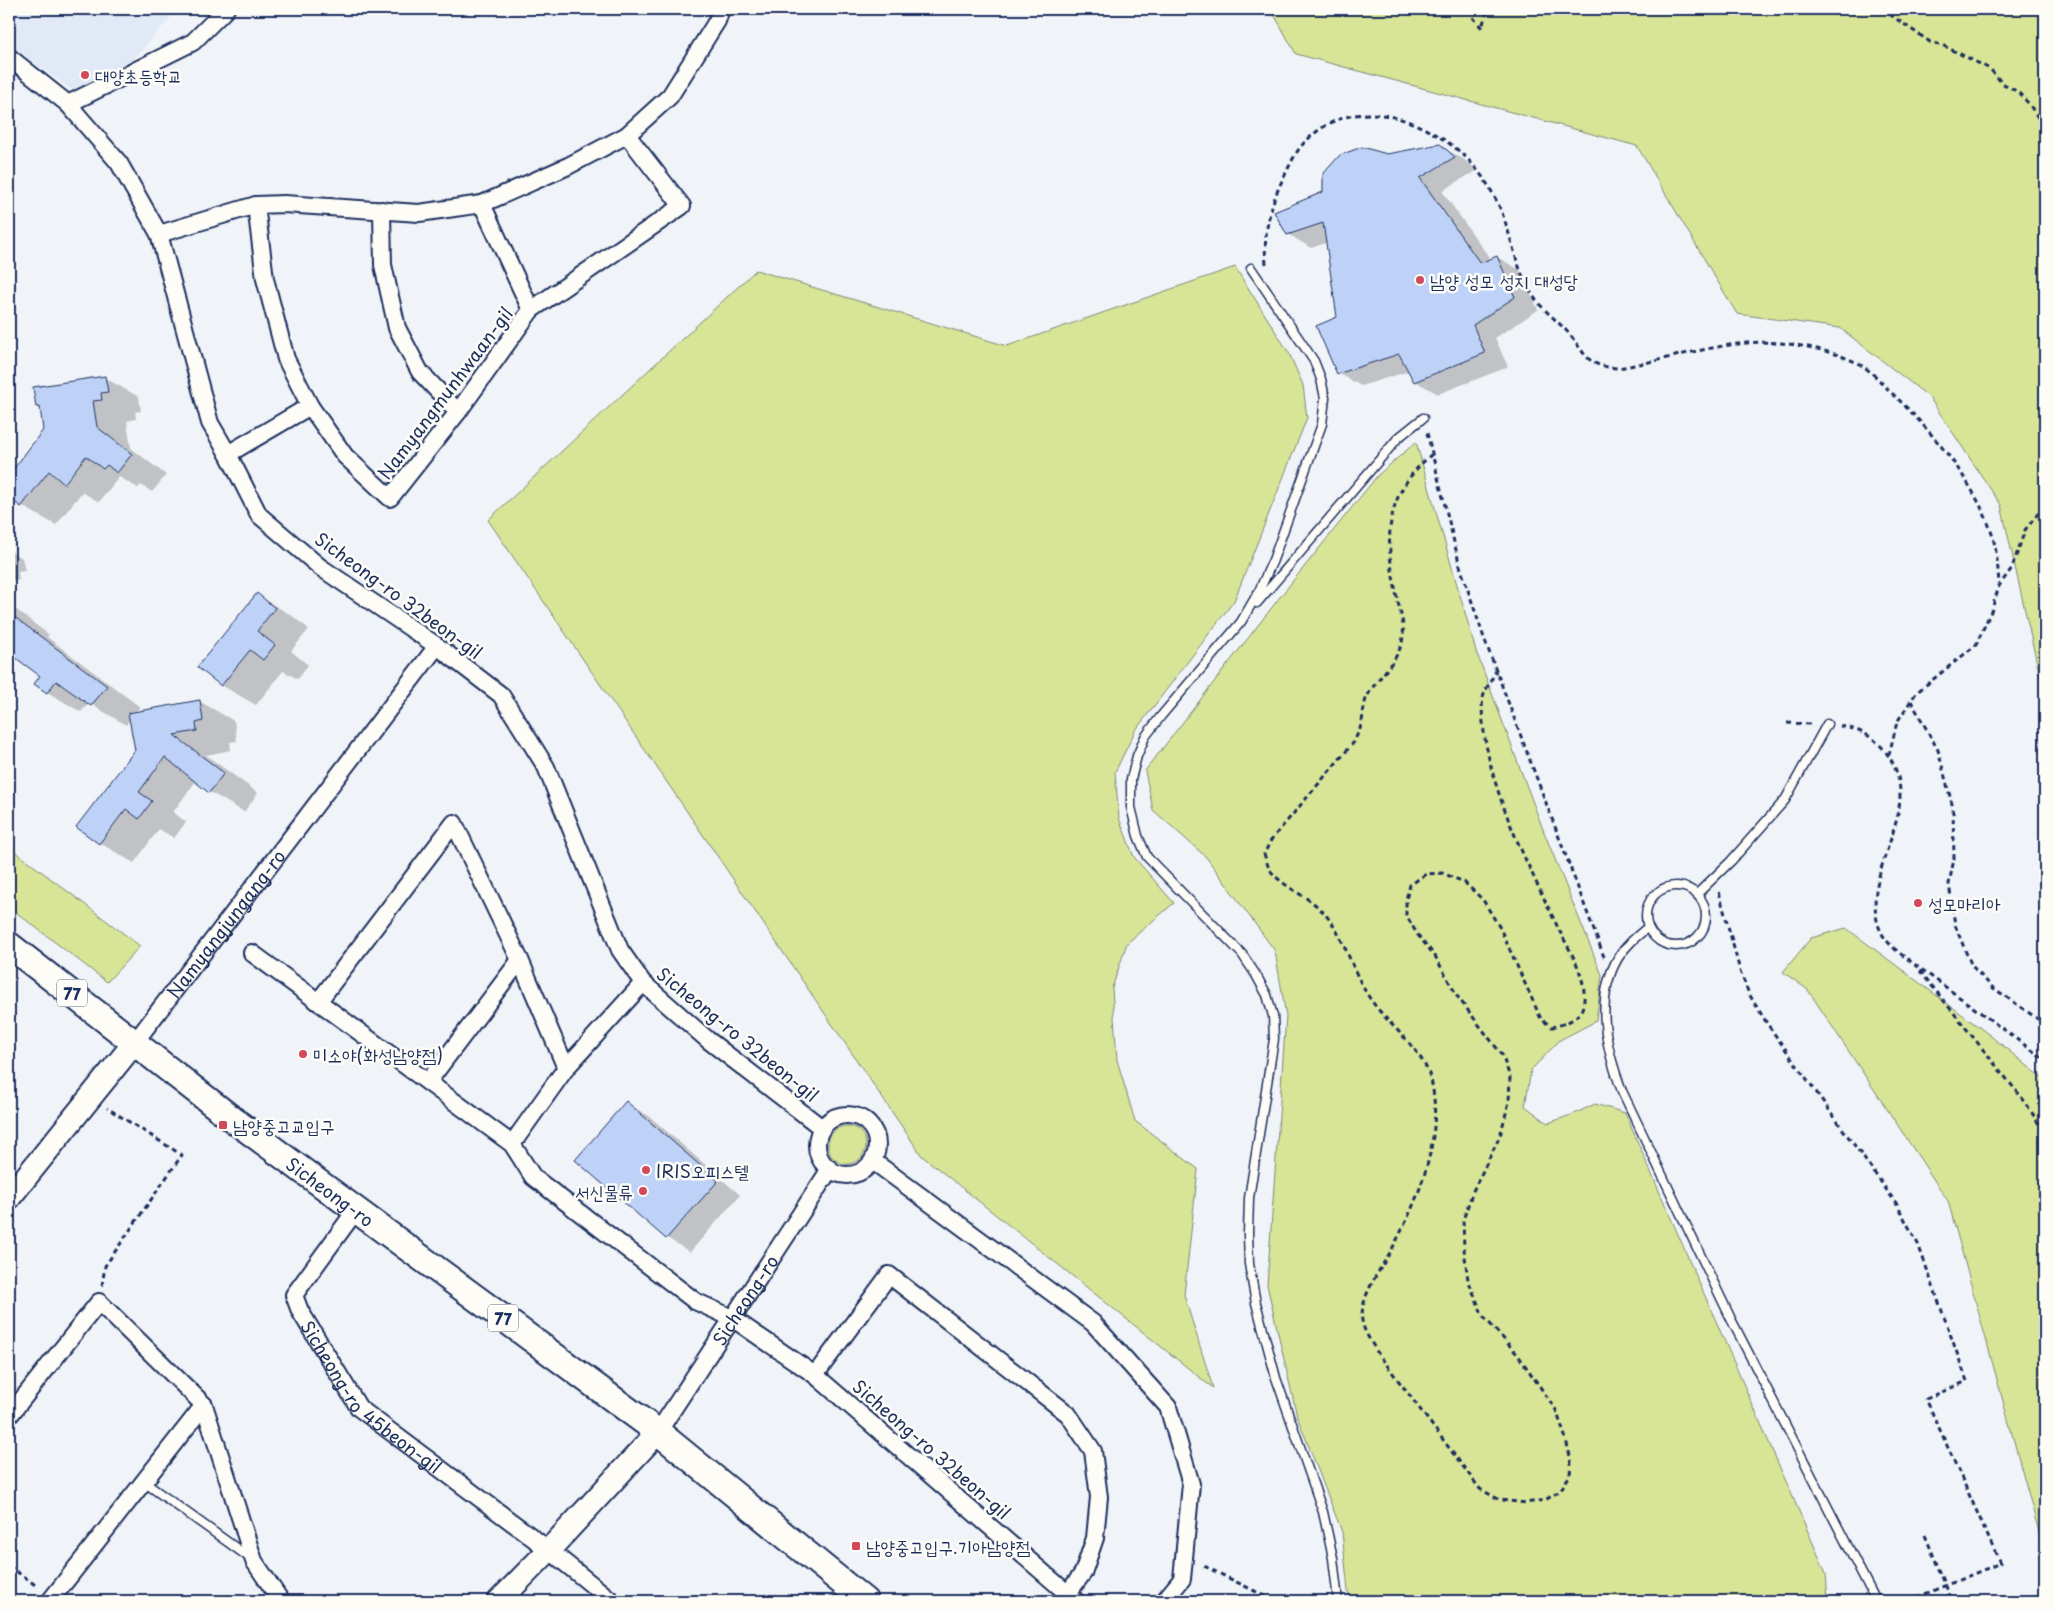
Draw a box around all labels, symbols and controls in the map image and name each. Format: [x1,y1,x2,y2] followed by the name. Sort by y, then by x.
[95,62,182,89] place label: 대양초등학교
[79,69,91,81] marker: 대양초등학교
[1430,267,1578,294] place label: 남양 성모 성지 대성당
[1414,274,1426,286] marker: 남양 성모 성지 대성당
[371,301,519,485] street label: Namyangmunhwaan-gil
[310,525,488,665] street label: Sicheong-ro 32beon-gil
[160,843,291,1004] street label: Namyangjungang-ro
[1928,890,2001,917] place label: 성모마리아
[1912,897,1924,909] marker: 성모마리아
[651,960,825,1108] street label: Sicheong-ro 32beon-gil
[57,980,87,1006] road number: 77
[313,1041,443,1068] place label: 미소야(화성남양점)
[297,1048,309,1060] marker: 미소야(화성남양점)
[233,1112,334,1139] place label: 남양중고교입구
[217,1119,229,1131] marker: 남양중고교입구
[281,1150,380,1233] street label: Sicheong-ro
[656,1157,749,1184] place label: IRIS오피스텔
[640,1164,652,1176] marker: IRIS오피스텔
[575,1178,633,1205] place label: 서신물류
[637,1185,649,1197] marker: 서신물류
[705,1249,784,1350] street label: Sicheong-ro
[488,1305,518,1332] road number: 77
[295,1315,448,1479] street label: Sicheong-ro 45beon-gil
[847,1373,1017,1525] street label: Sicheong-ro 32beon-gil
[866,1533,1031,1560] place label: 남양중고입구.기아남양점
[850,1540,862,1552] marker: 남양중고입구.기아남양점

